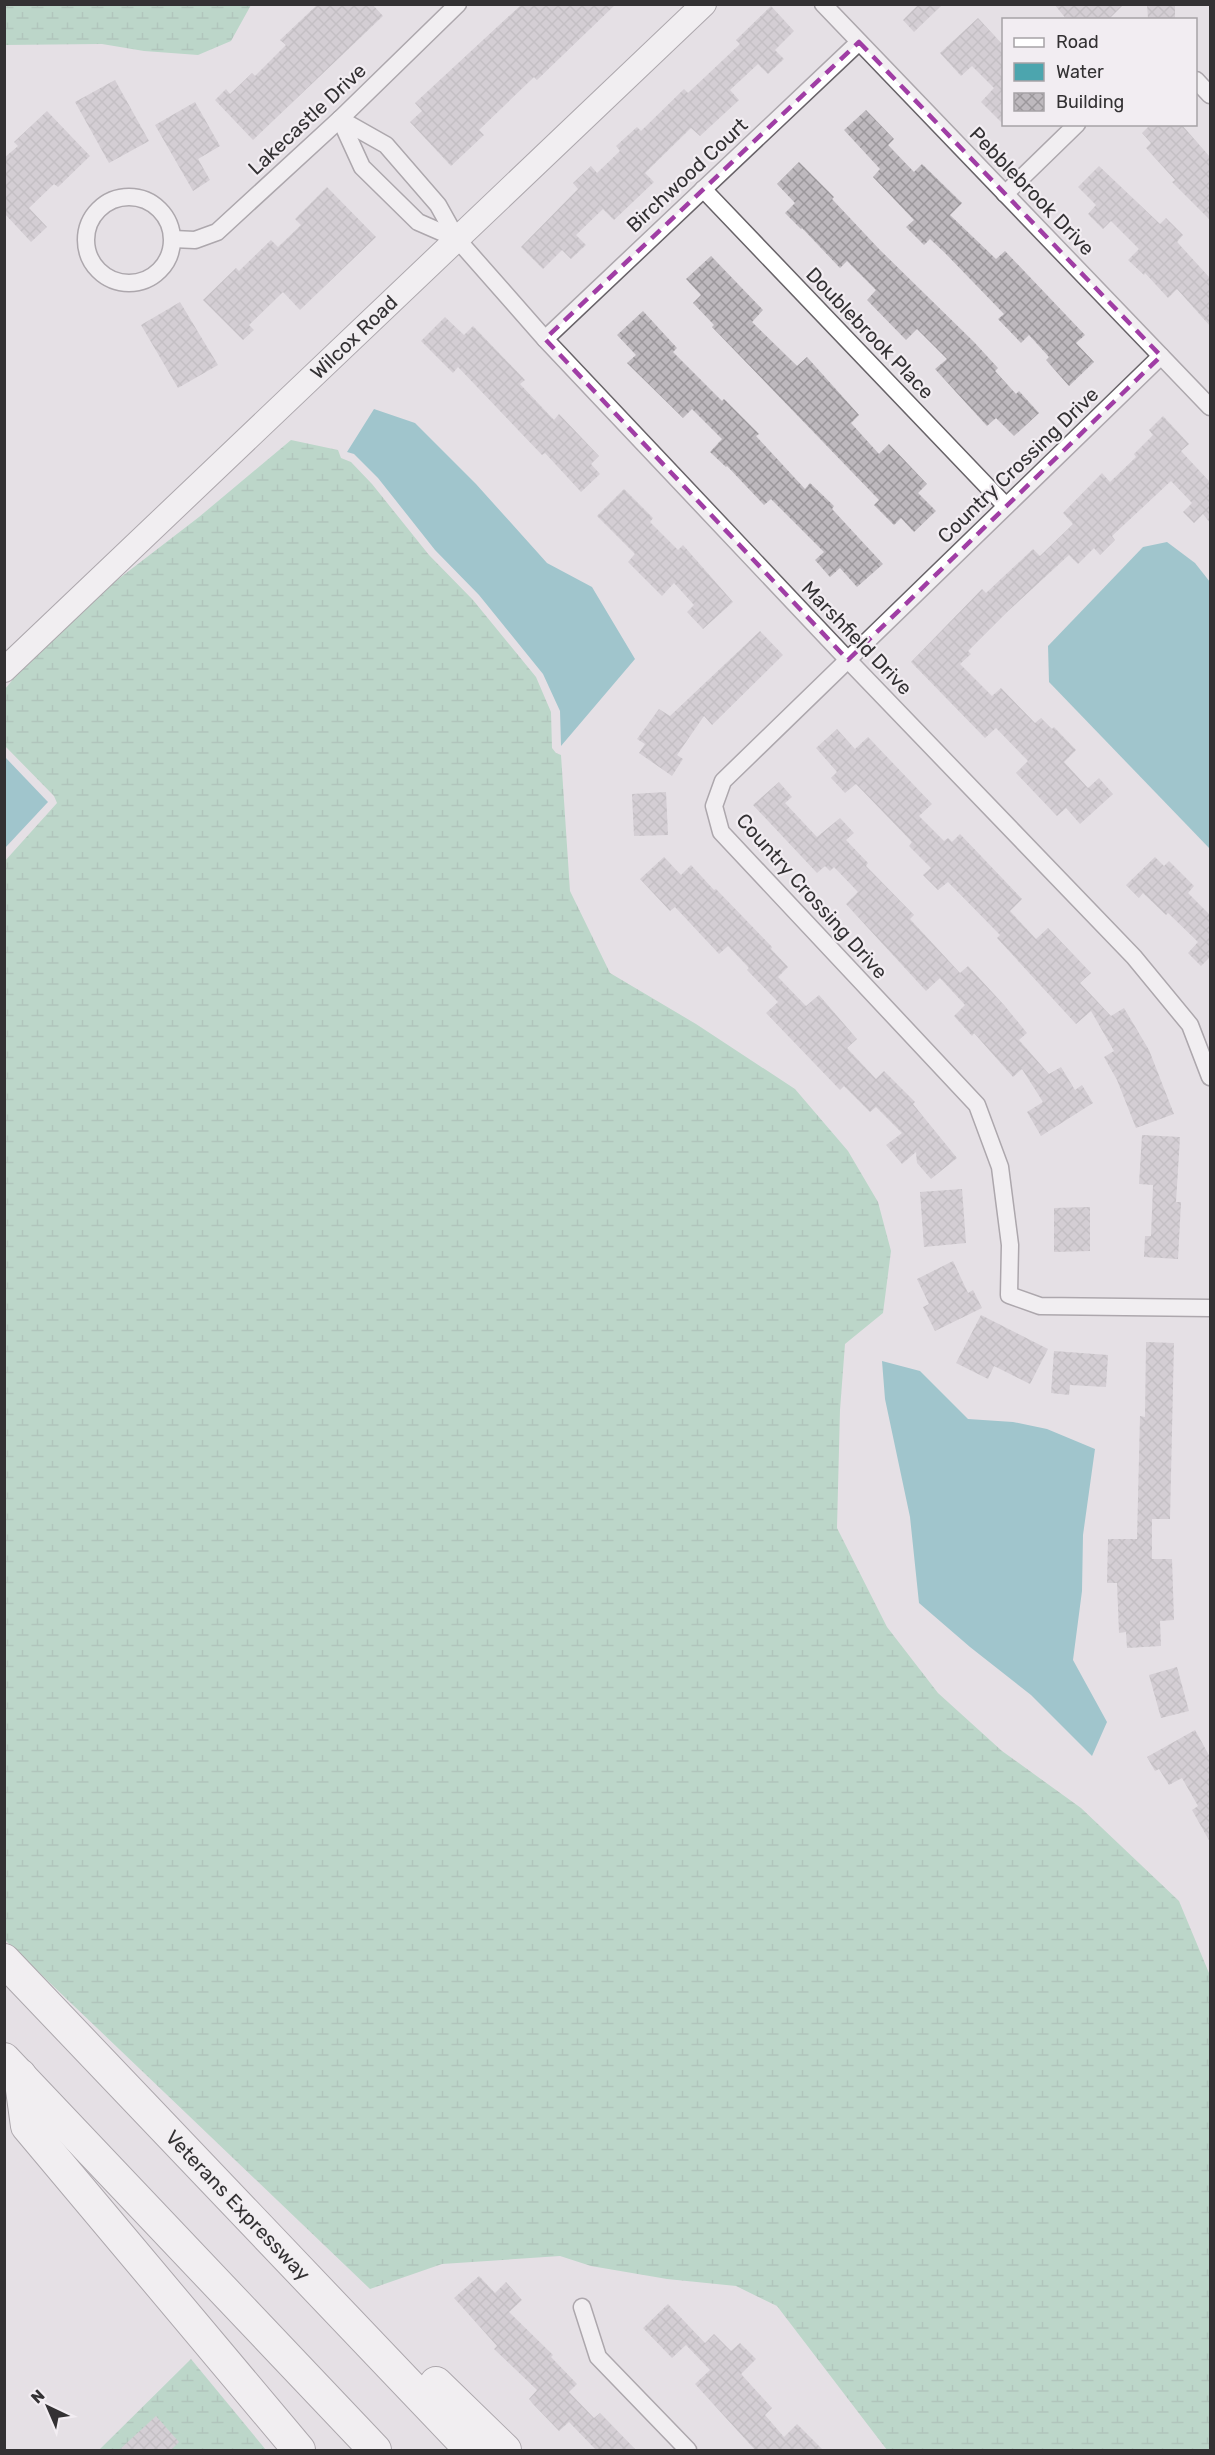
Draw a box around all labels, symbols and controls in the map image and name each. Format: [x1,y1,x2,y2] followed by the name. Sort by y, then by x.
[1002,18,1197,126] legend
[1056,31,1099,53] text: Road
[243,58,371,180] street label: Lakecastle Drive
[1056,61,1104,83] text: Water
[1056,91,1124,113] text: Building
[622,113,753,237] street label: Birchwood Court
[965,122,1099,260] street label: Pebblebrook Drive
[801,262,939,404] street label: Doublebrook Place
[305,290,402,384] street label: Wilcox Road
[933,382,1103,548] street label: Country Crossing Drive
[797,576,917,700] street label: Marshfield Drive
[731,808,893,984] street label: Country Crossing Drive
[160,2125,315,2286] street label: Veterans Expressway
[18,2377,78,2437] north arrow
[27,2386,49,2407] text: N

